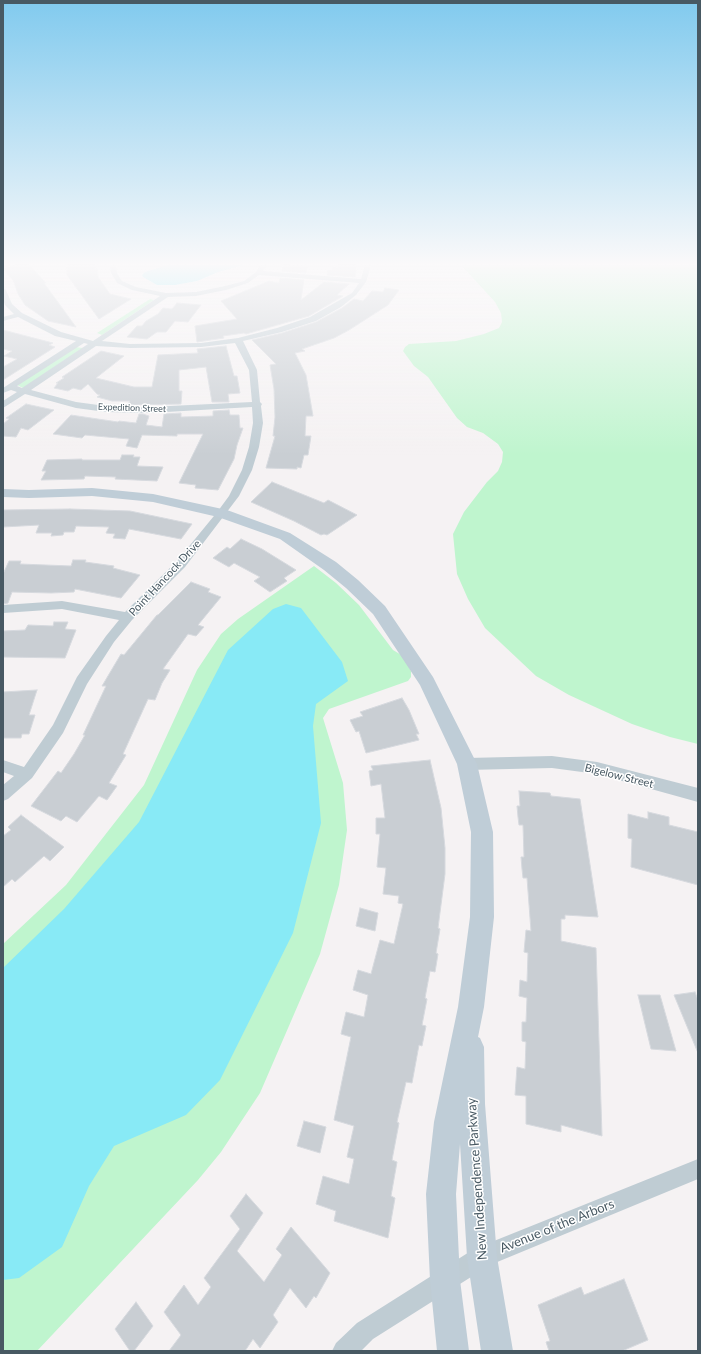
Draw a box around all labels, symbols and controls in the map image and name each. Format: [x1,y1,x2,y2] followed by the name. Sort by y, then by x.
[98,401,166,415] street label: Expedition Street
[126,537,204,619] street label: Point Hancock Drive
[583,761,655,791] street label: Bigelow Street
[464,1097,490,1261] street label: New Independence Parkway
[497,1196,617,1256] street label: Avenue of the Arbors

